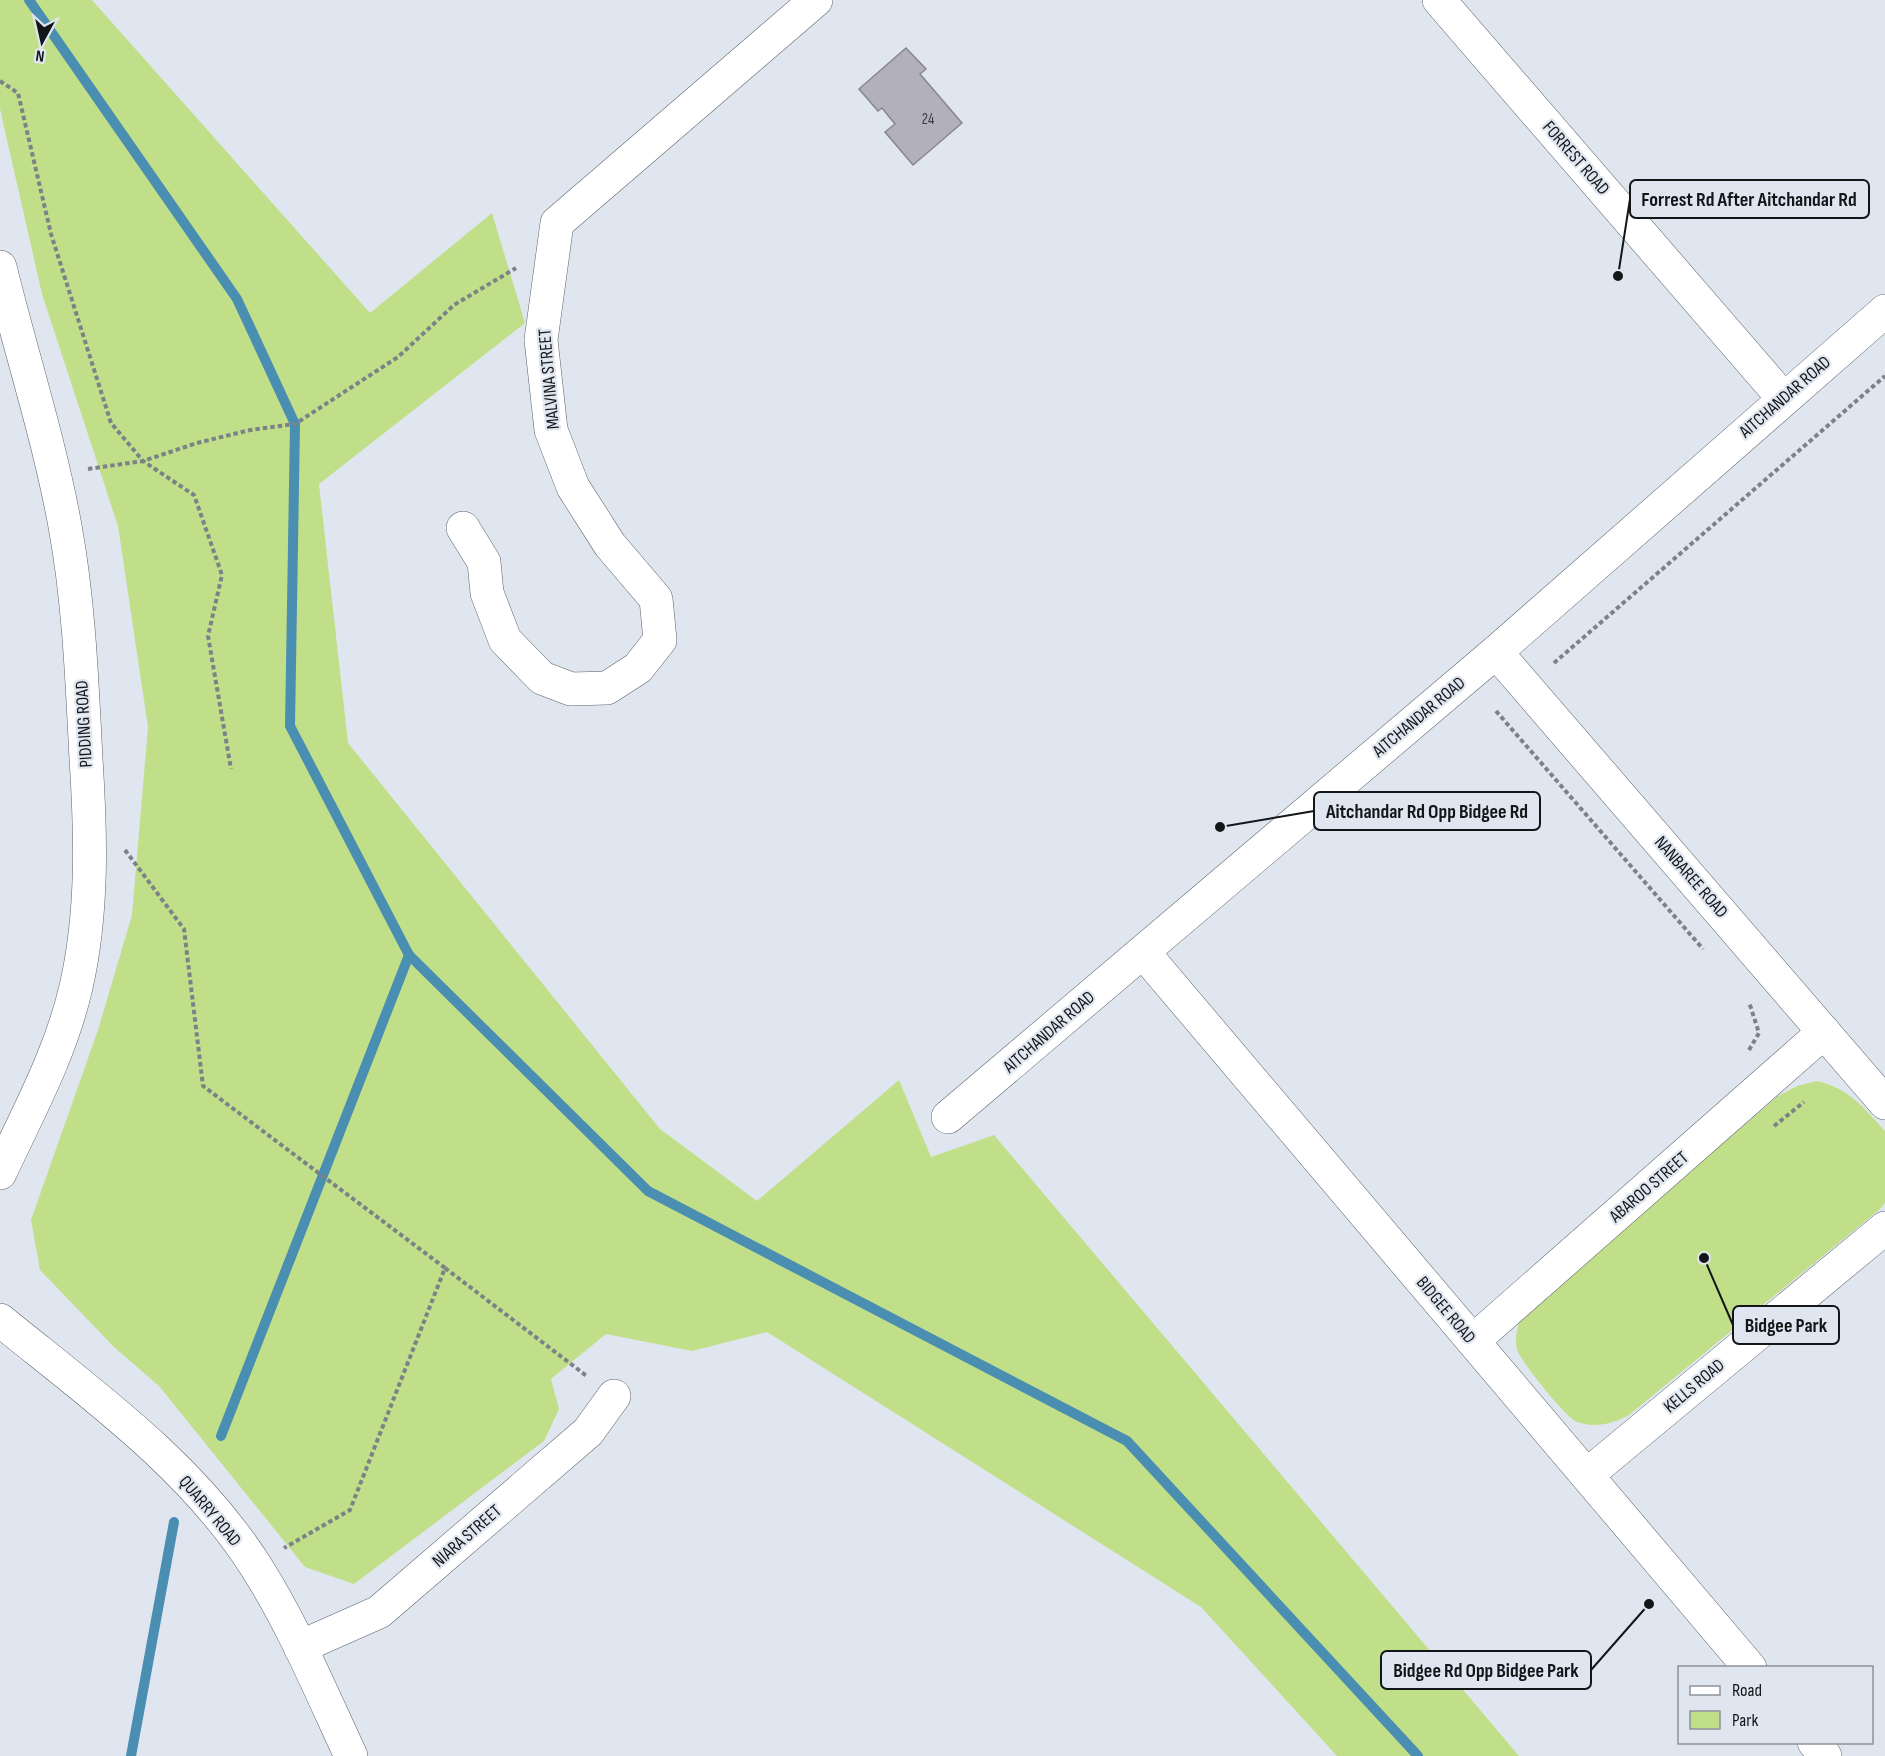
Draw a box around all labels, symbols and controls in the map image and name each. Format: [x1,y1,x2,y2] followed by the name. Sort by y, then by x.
[12,12,72,72] north arrow
[35,45,46,65] text: N
[922,110,934,129] house number: 24
[1538,117,1614,199] street label: FORREST ROAD
[1630,180,1869,218] callout: Forrest Rd After Aitchandar Rd
[1641,188,1857,212] text: Forrest Rd After Aitchandar Rd
[534,328,564,430] street label: MALVINA STREET
[1734,352,1835,443] street label: AITCHANDAR ROAD
[1368,672,1469,762] street label: AITCHANDAR ROAD
[71,680,97,768] street label: PIDDING ROAD
[1314,792,1540,830] callout: Aitchandar Rd Opp Bidgee Rd
[1325,800,1528,824] text: Aitchandar Rd Opp Bidgee Rd
[1650,832,1732,922] street label: NANBAREE ROAD
[998,987,1099,1078] street label: AITCHANDAR ROAD
[1605,1147,1693,1228] street label: ABAROO STREET
[1412,1272,1480,1348] street label: BIDGEE ROAD
[1733,1306,1839,1344] callout: Bidgee Park
[1745,1314,1828,1338] text: Bidgee Park
[1659,1355,1729,1417] street label: KELLS ROAD
[174,1471,246,1551] street label: QUARRY ROAD
[428,1500,506,1572] street label: NIARA STREET
[1381,1651,1591,1689] callout: Bidgee Rd Opp Bidgee Park
[1393,1659,1579,1683] text: Bidgee Rd Opp Bidgee Park
[1678,1666,1873,1744] legend
[1732,1680,1762,1701] text: Road
[1732,1710,1758,1731] text: Park

